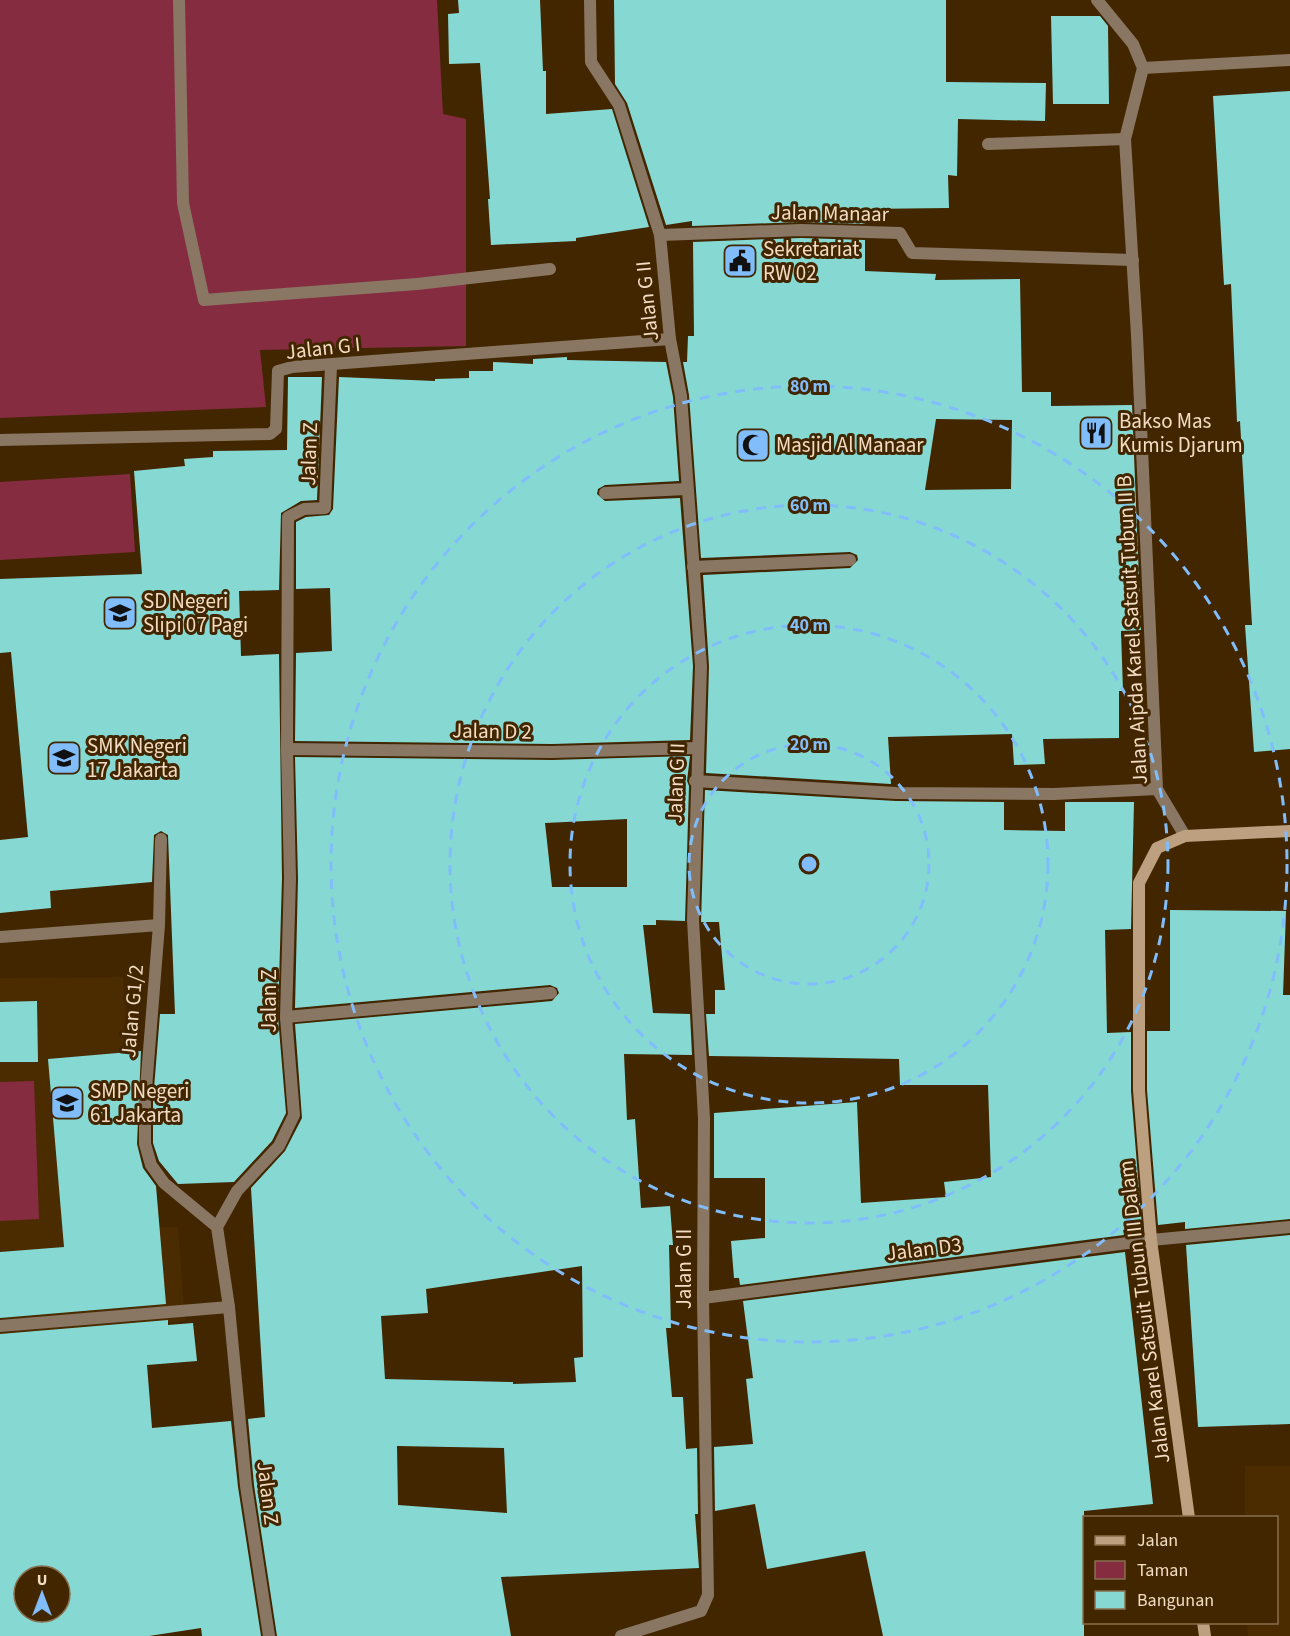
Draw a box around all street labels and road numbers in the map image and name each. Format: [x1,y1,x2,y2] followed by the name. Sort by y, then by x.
[771,197,890,229] street label: Jalan Manaar
[628,259,666,343] street label: Jalan G II
[284,329,362,367] street label: Jalan G I
[293,422,325,486] street label: Jalan Z
[1109,475,1155,785] street label: Jalan Aipda Karel Satsuit Tubun II B
[452,715,532,747] street label: Jalan D 2
[660,742,692,824] street label: Jalan G II
[113,963,151,1059] street label: Jalan G1/2
[254,969,284,1033] street label: Jalan Z
[1111,1159,1177,1465] street label: Jalan Karel Satsuit Tubun III Dalam
[669,1229,699,1309] street label: Jalan G II
[885,1230,963,1268] street label: Jalan D3
[249,1460,287,1526] street label: Jalan Z

